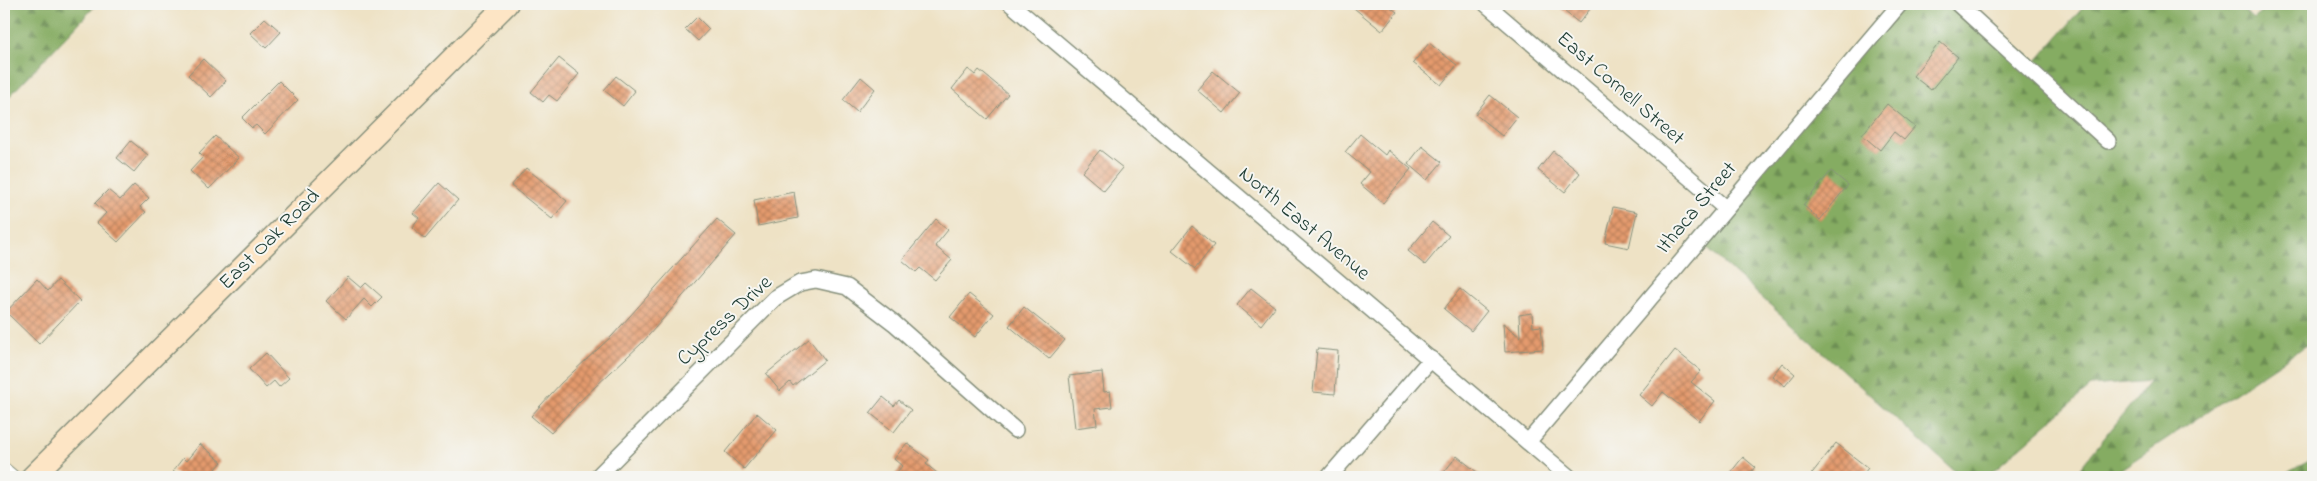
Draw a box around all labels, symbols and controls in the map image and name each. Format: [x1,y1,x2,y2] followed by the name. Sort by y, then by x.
[1549,25,1691,153] street label: East Cornell Street
[1649,155,1745,261] street label: Ithaca Street
[1232,160,1377,288] street label: North East Avenue
[213,182,328,297] street label: East Oak Road
[671,268,781,375] street label: Cypress Drive

